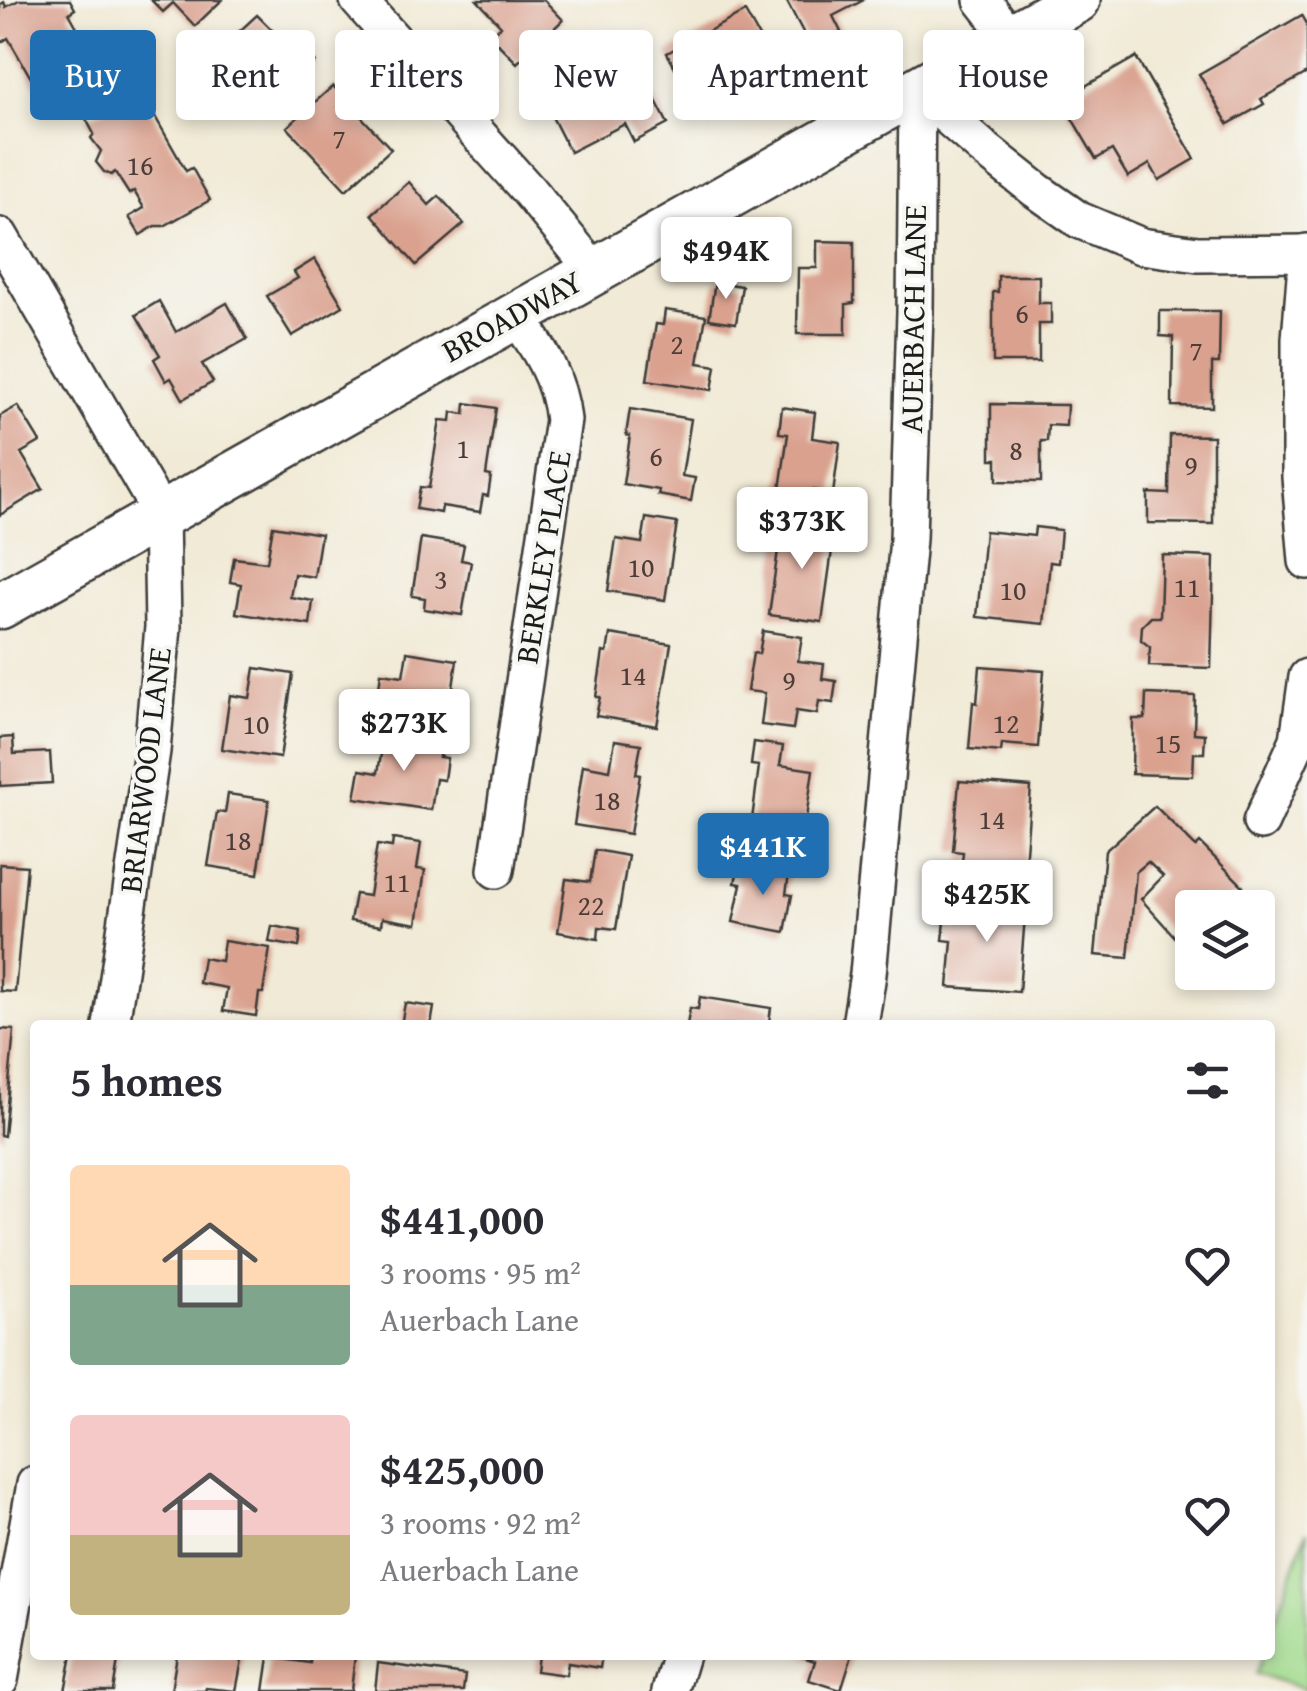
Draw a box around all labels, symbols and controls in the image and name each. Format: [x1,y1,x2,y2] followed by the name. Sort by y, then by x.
[30,30,156,120] chip: Buy
[176,30,315,120] chip: Rent
[335,30,499,120] chip: Filters
[519,30,653,120] chip: New
[673,30,903,120] chip: Apartment
[923,30,1084,120] chip: House
[332,117,346,158] house number: 7
[127,144,153,185] house number: 16
[887,204,938,434] street label: AUERBACH LANE
[656,217,796,302] pin: $494K
[683,226,769,273] text: $494K
[433,258,591,373] street label: BROADWAY
[1015,292,1029,333] house number: 6
[670,323,684,364] house number: 2
[1189,329,1203,370] house number: 7
[456,427,470,468] house number: 1
[1009,429,1023,470] house number: 8
[649,435,663,476] house number: 6
[1184,444,1198,485] house number: 9
[502,447,583,667] street label: BERKLEY PLACE
[732,487,872,572] pin: $373K
[759,496,845,543] text: $373K
[628,546,654,587] house number: 10
[434,558,448,599] house number: 3
[1174,566,1200,607] house number: 11
[1000,569,1026,610] house number: 10
[106,644,183,896] street label: BRIARWOOD LANE
[620,654,646,695] house number: 14
[782,659,796,700] house number: 9
[334,689,474,774] pin: $273K
[361,698,447,745] text: $273K
[993,702,1019,743] house number: 12
[243,703,269,744] house number: 10
[1155,722,1181,763] house number: 15
[594,779,620,820] house number: 18
[979,798,1005,839] house number: 14
[693,813,833,898] pin: $441K
[225,819,251,860] house number: 18
[720,822,806,869] text: $441K
[917,860,1057,945] pin: $425K
[384,861,410,902] house number: 11
[944,869,1030,916] text: $425K
[578,884,604,925] house number: 22
[1175,890,1275,990] map controls
[1175,890,1275,990] button: layers
[70,1050,223,1111] text: 5 homes
[1180,1053,1235,1108] icon: filters
[380,1188,544,1249] text: $441,000
[150,1205,270,1325] icon: home
[1180,1238,1235,1293] icon: heart
[380,1249,581,1296] text: 3 rooms · 95 m²
[380,1296,579,1343] text: Auerbach Lane
[380,1438,544,1499] text: $425,000
[150,1455,270,1575] icon: home
[1180,1488,1235,1543] icon: heart
[380,1499,581,1546] text: 3 rooms · 92 m²
[380,1546,579,1593] text: Auerbach Lane

